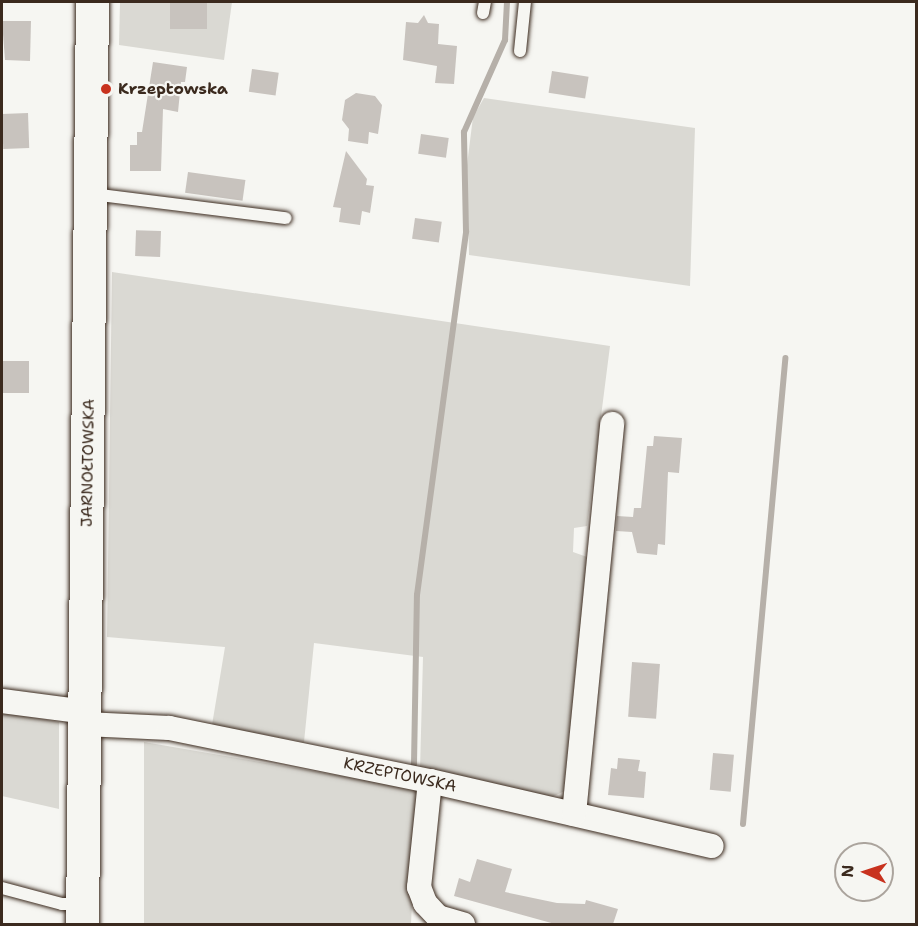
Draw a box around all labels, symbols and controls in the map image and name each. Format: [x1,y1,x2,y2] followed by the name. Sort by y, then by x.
[118,79,228,99] place label: Krzeptowska
[99,82,113,96] marker: Krzeptowska
[77,399,99,527] street label: JARNOŁTOWSKA
[342,754,458,796] street label: KRZEPTOWSKA
[834,842,894,902] north arrow
[837,864,858,878] text: N

